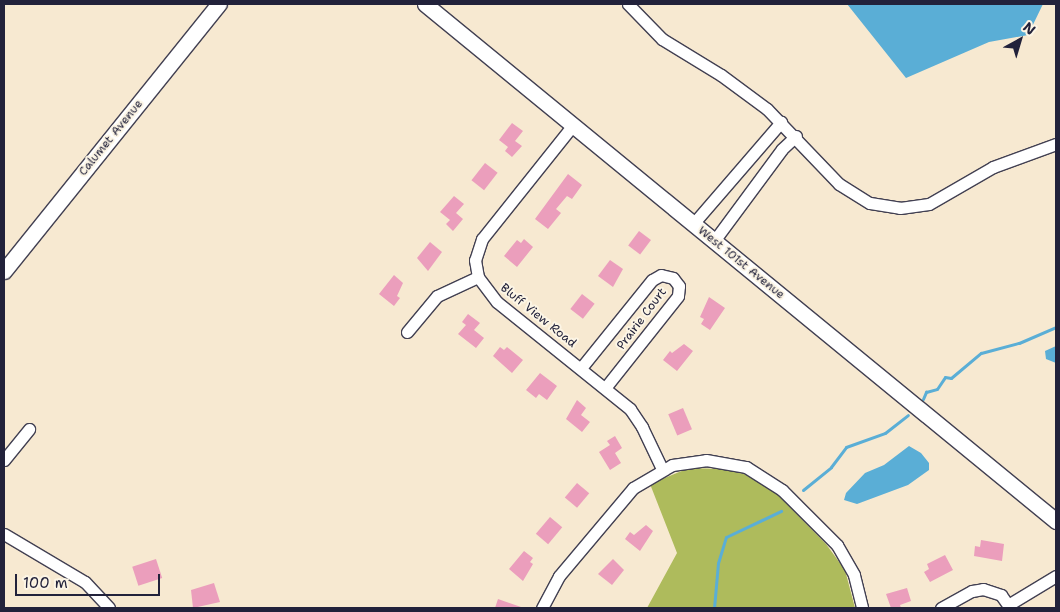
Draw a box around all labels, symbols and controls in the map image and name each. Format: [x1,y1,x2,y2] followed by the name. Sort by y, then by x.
[995,15,1045,65] north arrow
[1019,18,1039,39] text: N
[76,97,146,179] street label: Calumet Avenue
[695,224,787,302] street label: West 101st Avenue
[497,281,579,351] street label: Bluff View Road
[614,285,670,353] street label: Prairie Court
[18,564,162,596] scale bar
[23,573,68,593] text: 100 m

